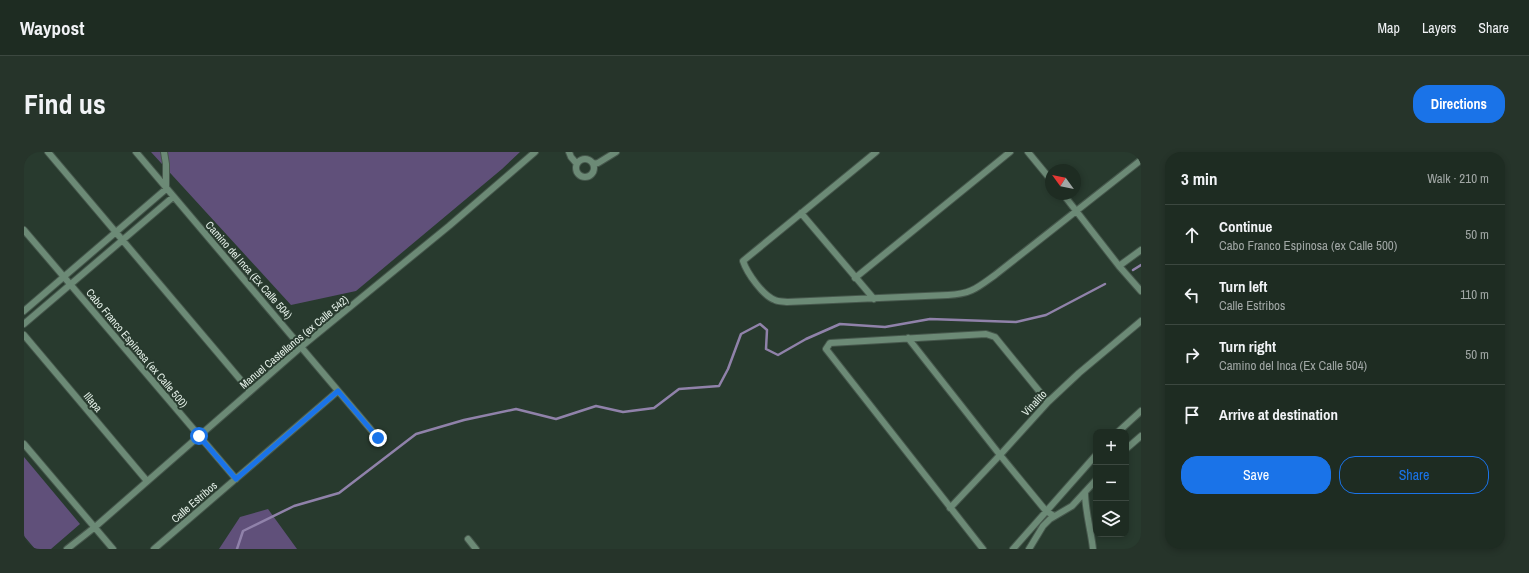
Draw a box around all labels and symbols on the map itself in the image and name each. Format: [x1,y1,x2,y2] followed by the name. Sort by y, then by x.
[1045,164,1081,200] north arrow
[203,218,295,322] street label: Camino del Inca (Ex Calle 504)
[83,286,191,410] street label: Cabo Franco Espinosa (ex Calle 500)
[237,292,351,392] street label: Manuel Castellanos (ex Calle 542)
[1019,387,1049,419] street label: Vinalito
[81,389,105,415] street label: Illapa
[190,427,208,445] route start
[369,429,387,447] route end
[168,478,220,526] street label: Calle Estribos

